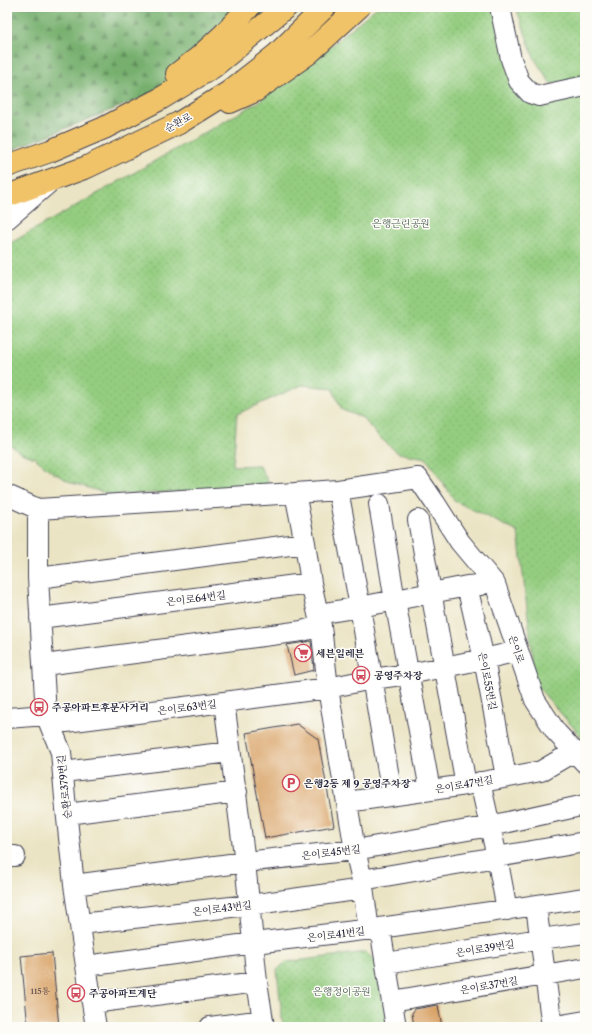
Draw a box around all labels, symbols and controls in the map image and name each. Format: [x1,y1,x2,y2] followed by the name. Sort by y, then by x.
[162,110,194,135] street label: 순환로
[372,217,430,230] park label: 은행근린공원
[166,588,227,609] street label: 은이로64번길
[506,633,528,665] street label: 은이로
[293,643,313,663] supermarket icon: 세븐일레븐
[316,647,365,660] place label: 세븐일레븐
[475,651,500,711] street label: 은이로55번길
[351,665,371,685] bus stop icon: 공영주차장
[374,669,423,682] place label: 공영주차장
[29,697,49,717] bus stop icon: 주공아파트후문사거리
[157,697,217,718] street label: 은이로63번길
[51,701,149,714] place label: 주공아파트후문사거리
[55,754,74,820] street label: 순환로379번길
[281,773,301,793] parking icon: 은행2동 제 9 공영주차장
[434,773,494,796] street label: 은이로47번길
[303,777,411,790] place label: 은행2동 제 9 공영주차장
[301,842,361,863] street label: 은이로45번길
[192,898,252,919] street label: 은이로43번길
[306,924,366,945] street label: 은이로41번길
[455,937,516,960] street label: 은이로39번길
[459,974,519,997] street label: 은이로37번길
[66,983,86,1003] bus stop icon: 주공아파트계단
[313,985,371,998] park label: 은행정이공원
[31,986,50,996] house number: 115동
[88,987,157,1000] place label: 주공아파트계단

